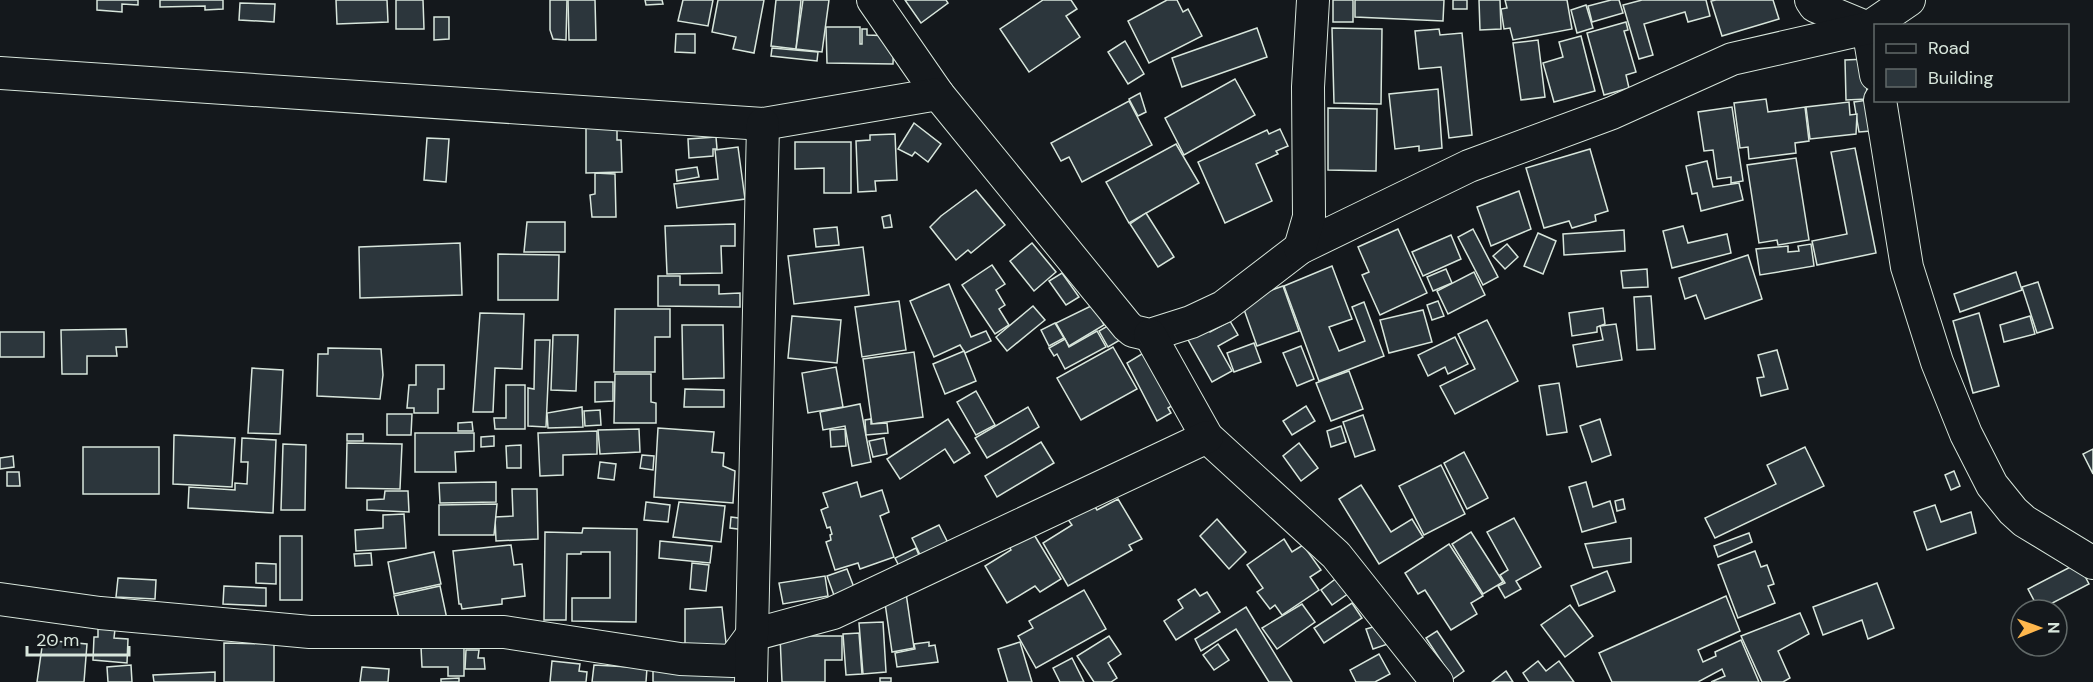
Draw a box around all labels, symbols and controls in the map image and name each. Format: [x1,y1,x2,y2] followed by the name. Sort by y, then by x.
[1874,24,2069,102] legend
[1928,36,1970,60] text: Road
[1928,66,1993,90] text: Building
[2009,598,2069,658] north arrow
[27,619,129,657] scale bar
[2043,622,2064,634] text: N
[36,628,79,652] text: 20 m

